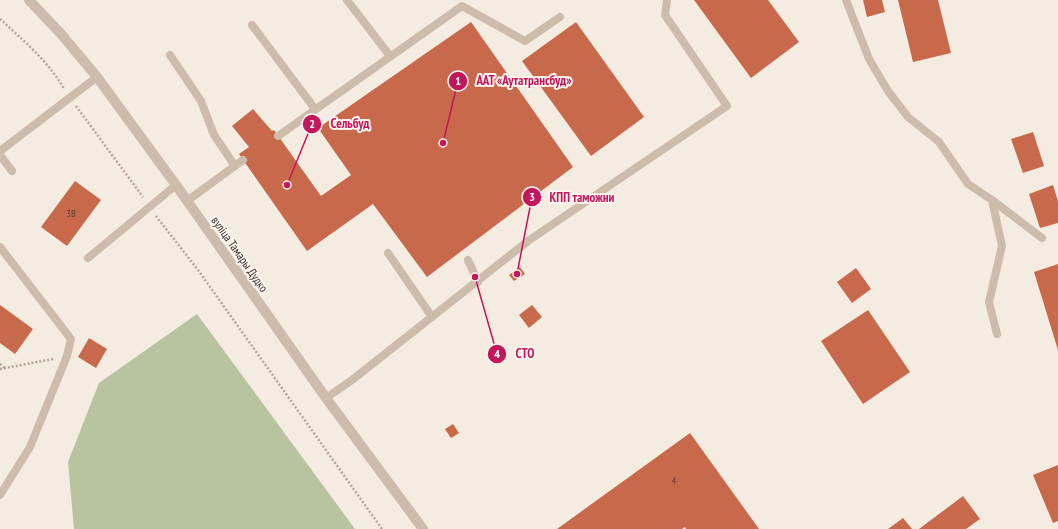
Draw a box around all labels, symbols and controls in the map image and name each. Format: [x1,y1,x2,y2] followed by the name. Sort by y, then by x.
[448,68,580,93] callout: ААТ «Аутатрансбуд»
[476,72,571,89] text: ААТ «Аутатрансбуд»
[455,73,461,88] text: 1
[302,111,377,136] callout: Сельбуд
[331,115,370,132] text: Сельбуд
[309,116,315,131] text: 2
[522,185,623,210] callout: КПП таможни
[529,189,535,204] text: 3
[550,189,615,206] text: КПП таможни
[66,207,76,220] house number: 3В
[208,213,272,295] street label: вуліца Тамары Дудко
[487,341,542,366] callout: СТО
[516,345,534,362] text: СТО
[494,346,500,361] text: 4
[672,474,677,487] house number: 4

